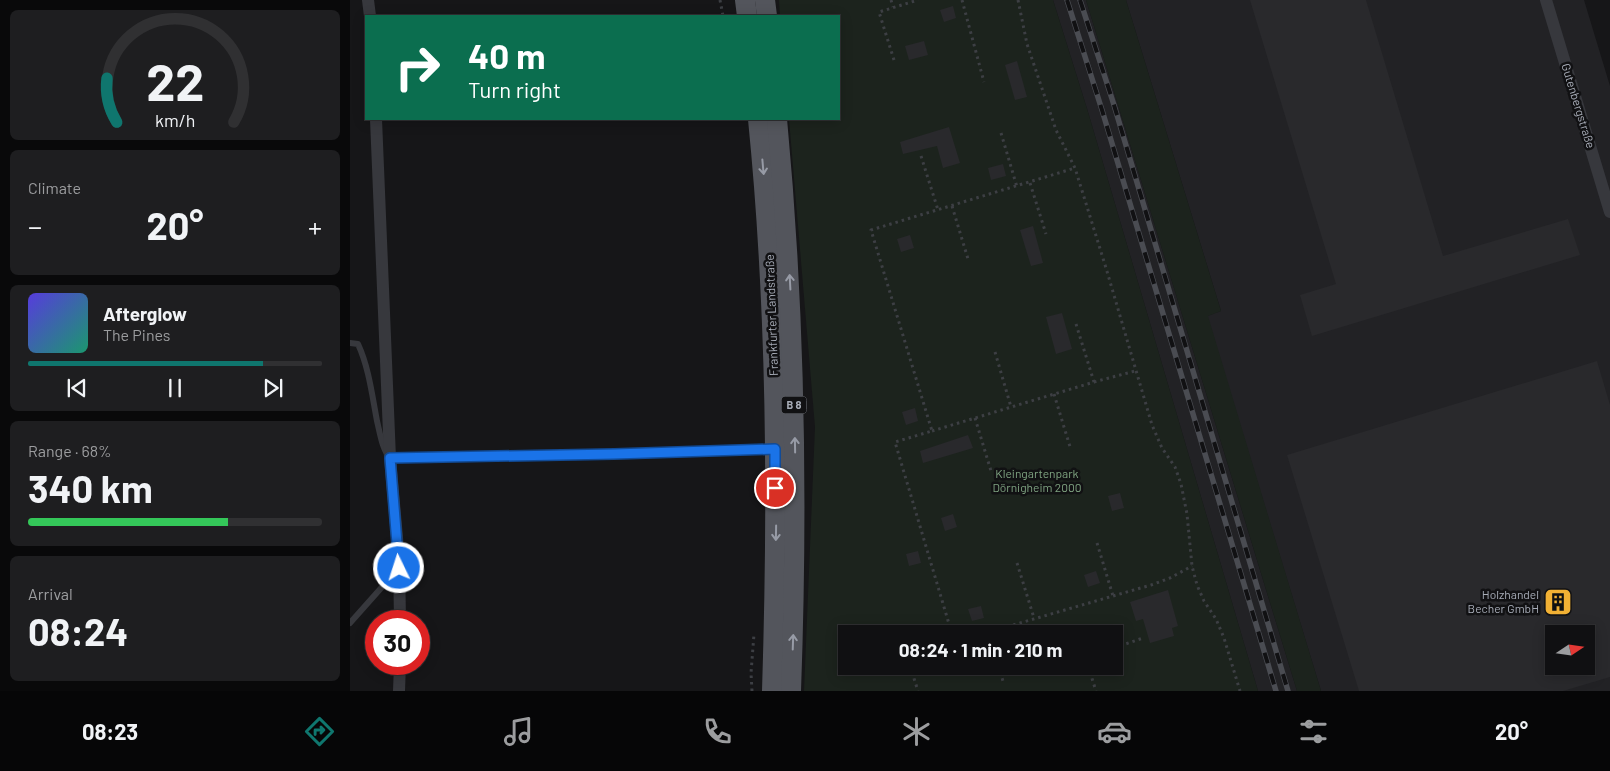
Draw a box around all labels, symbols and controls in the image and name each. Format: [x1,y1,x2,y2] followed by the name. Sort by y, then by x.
[468,34,545,76] text: 40 m
[385,35,450,100] icon: right
[146,49,204,111] text: 22
[1559,62,1599,150] street label: Gutenbergstraße
[468,76,561,102] text: Turn right
[155,109,195,131] text: km/h
[758,159,768,175] one-way arrow
[28,178,81,197] text: Climate
[146,202,204,248] text: 20°
[28,209,42,243] text: −
[308,209,322,243] text: +
[762,254,780,376] street label: Frankfurter Landstraße
[786,275,795,291] one-way arrow
[103,302,187,325] text: Afterglow
[103,325,171,344] text: The Pines
[63,374,91,402] icon: previous
[161,374,189,402] icon: pause
[259,374,287,402] icon: next
[782,396,806,414] road number: B 8
[790,437,800,454] one-way arrow
[28,441,112,460] text: Range · 68%
[28,465,153,511] text: 340 km
[992,466,1082,494] park label: Kleingartenpark Dörnigheim 2000
[754,467,796,509] pin
[761,474,789,502] icon: arrive
[771,524,781,540] one-way arrow
[372,541,424,593] position arrow
[28,584,73,603] text: Arrival
[1468,587,1539,615] place label: Holzhandel Becher GmbH
[1543,587,1573,617] building icon: Holzhandel Becher GmbH
[28,608,128,654] text: 08:24
[365,610,430,675] speed limit sign: 30
[1545,625,1595,675] north arrow
[1545,625,1595,675] map controls
[788,635,797,651] one-way arrow
[899,638,1062,661] text: 08:24 · 1 min · 210 m
[302,714,337,749] icon: directions
[501,714,536,749] icon: music
[700,714,735,749] icon: phone
[899,714,934,749] icon: climate
[1097,714,1132,749] icon: car
[1296,714,1331,749] icon: filters
[82,718,138,744] text: 08:23
[1495,718,1528,744] text: 20°

